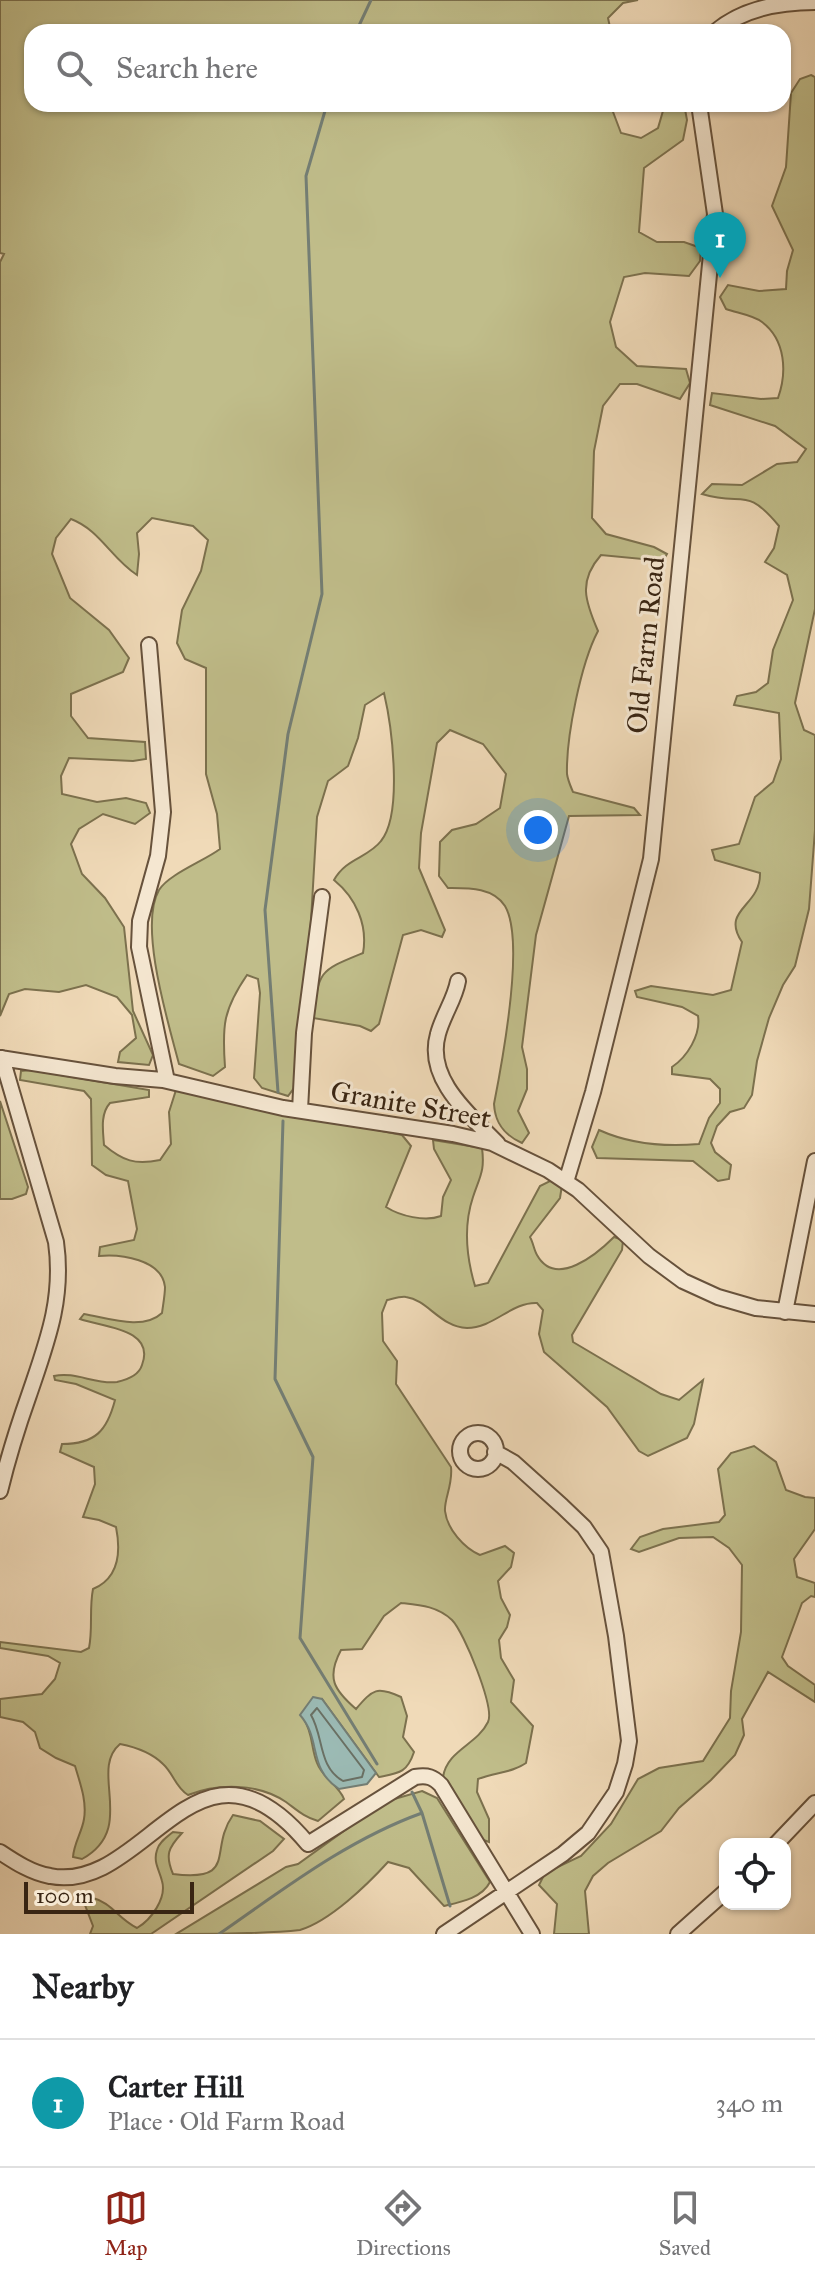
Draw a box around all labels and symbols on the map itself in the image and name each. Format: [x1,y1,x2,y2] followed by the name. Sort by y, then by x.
[694,212,746,278] pin: 1
[619,555,672,735] street label: Old Farm Road
[518,810,558,850] your location
[328,1073,494,1136] street label: Granite Street
[24,1878,194,1914] scale bar

